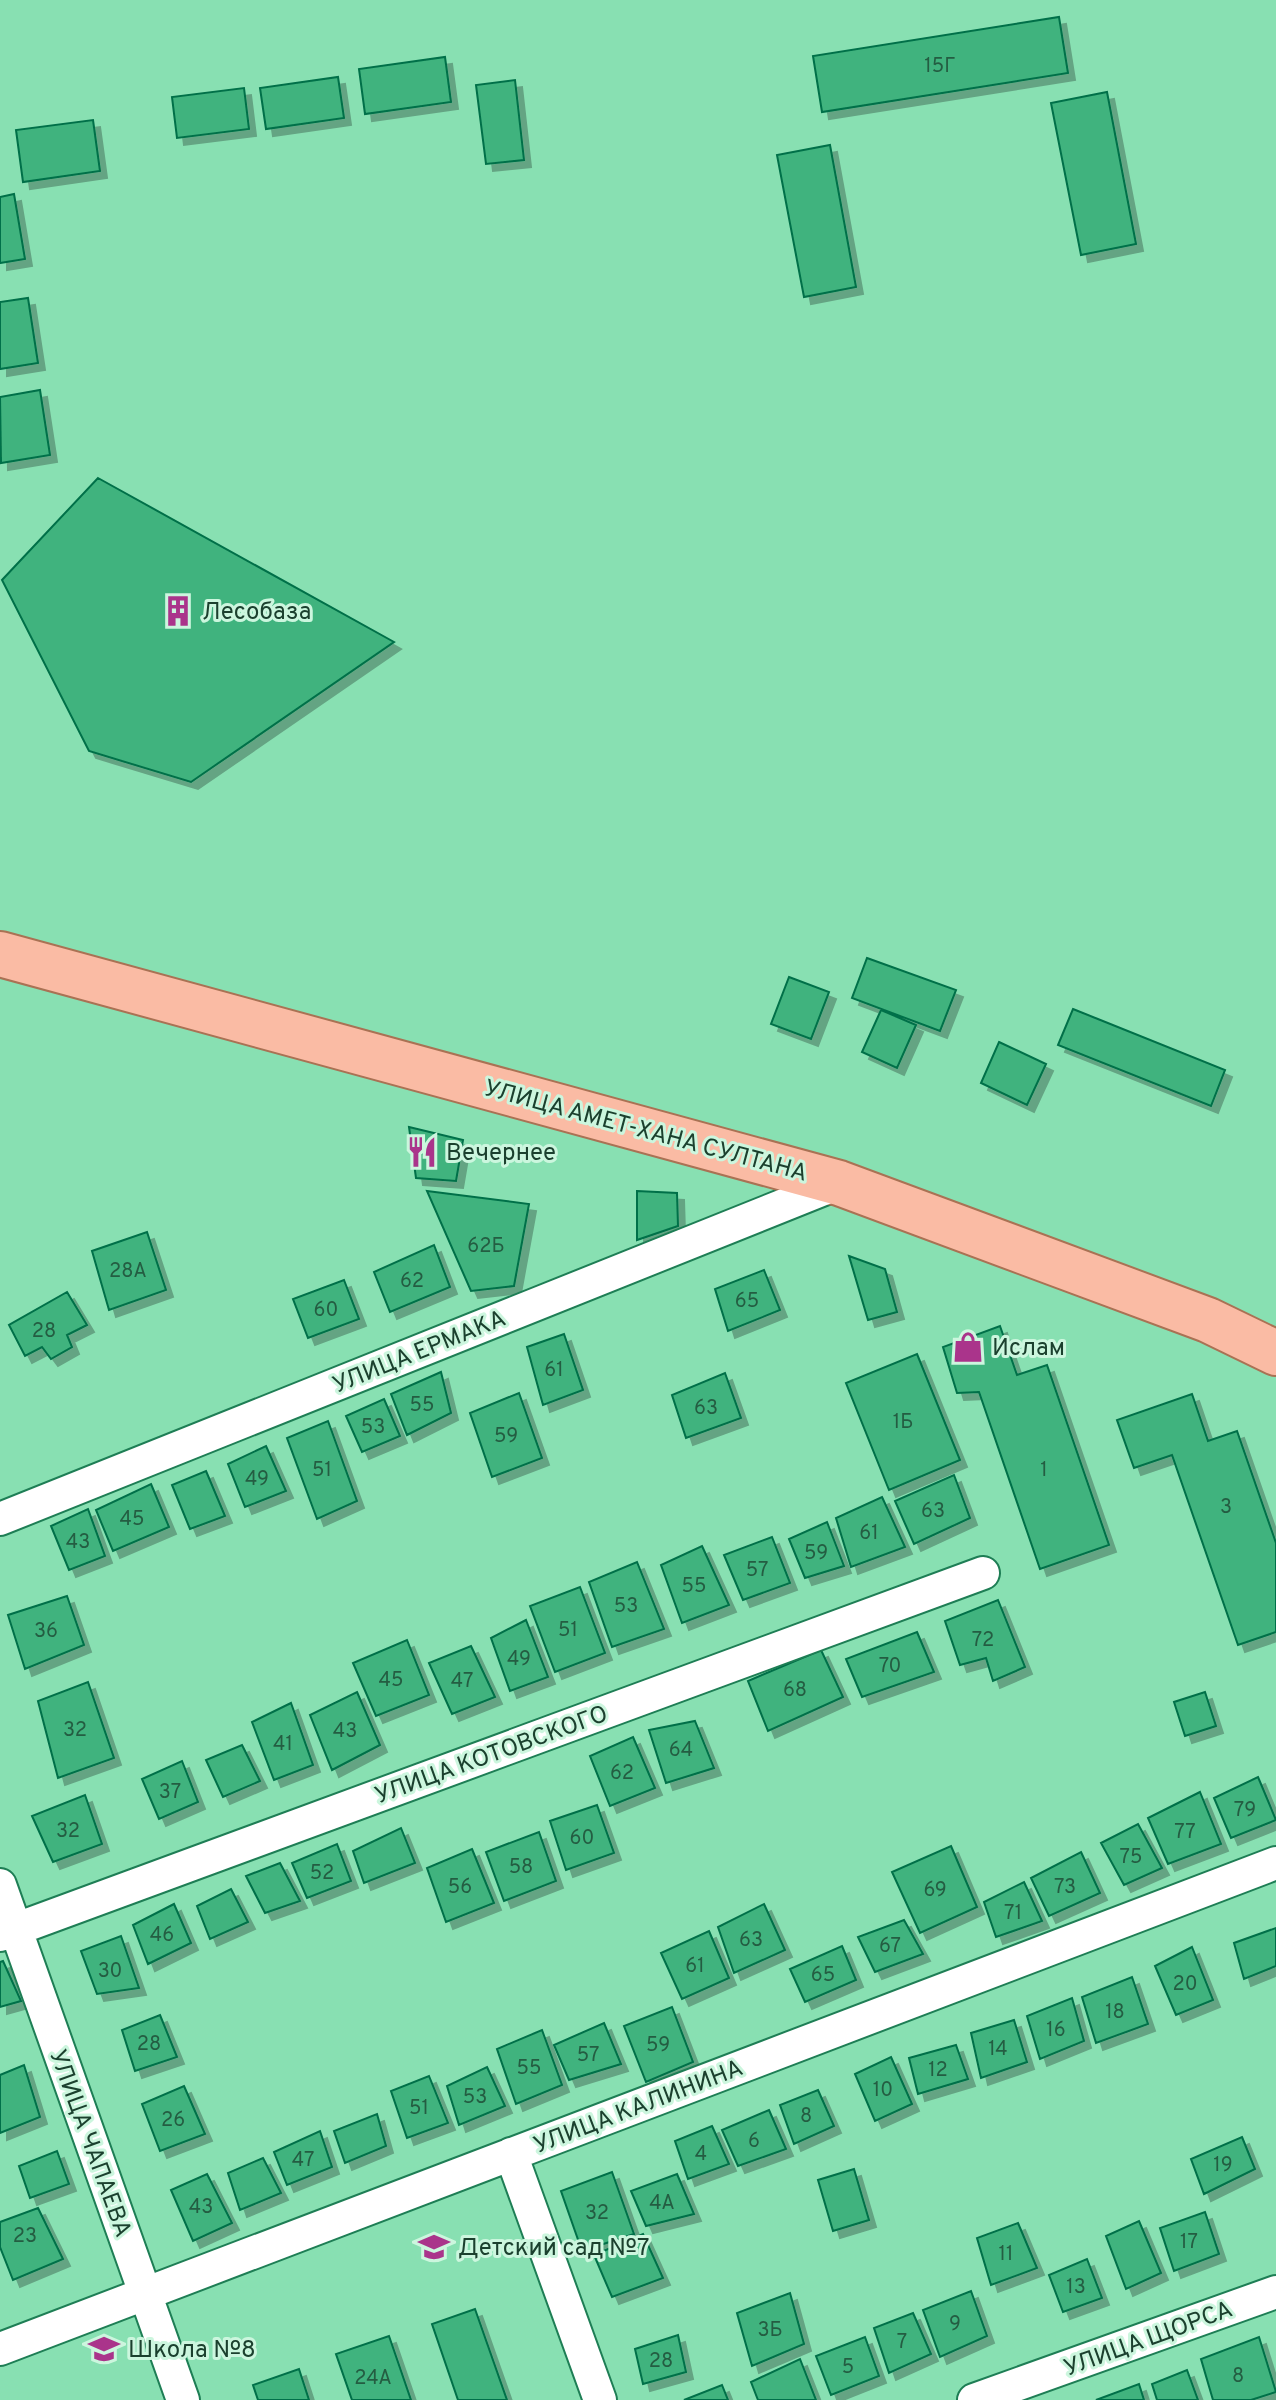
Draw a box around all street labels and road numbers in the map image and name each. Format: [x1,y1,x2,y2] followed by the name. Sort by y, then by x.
[481,1074,810,1190] street label: УЛИЦА АМЕТ-ХАНА СУЛТАНА
[329,1304,511,1401] street label: УЛИЦА ЕРМАКА
[371,1700,612,1812] street label: УЛИЦА КОТОВСКОГО
[41,2046,137,2242] street label: УЛИЦА ЧАПАЕВА
[530,2054,748,2162] street label: УЛИЦА КАЛИНИНА
[1060,2295,1237,2384] street label: УЛИЦА ЩОРСА

